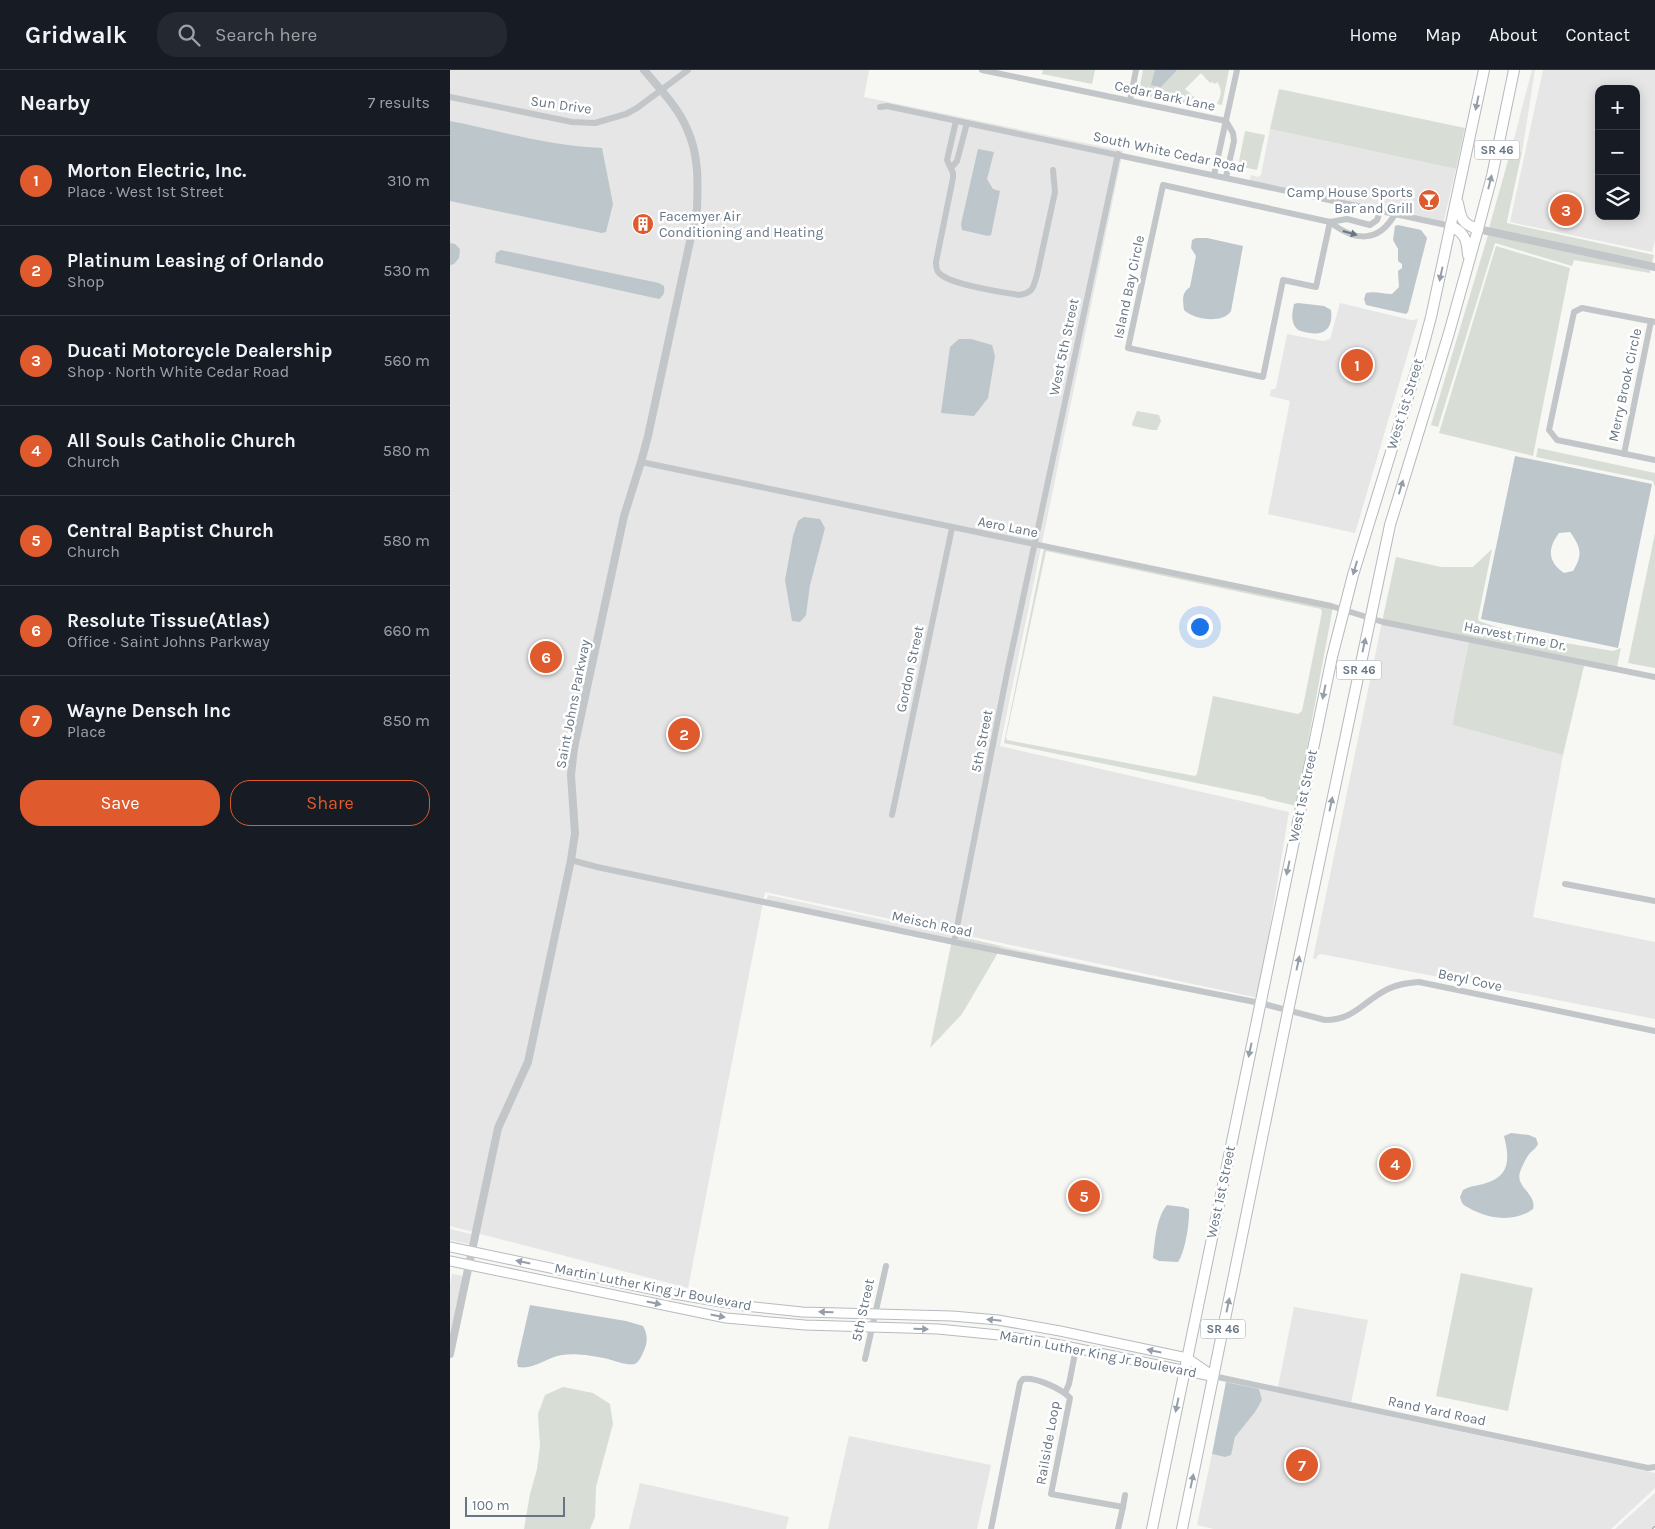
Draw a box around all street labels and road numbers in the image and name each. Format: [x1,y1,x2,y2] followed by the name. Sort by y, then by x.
[1113,77,1217,115] street label: Cedar Bark Lane
[529,92,593,118] street label: Sun Drive
[1091,128,1247,176] street label: South White Cedar Road
[1474,140,1520,160] road number: SR 46
[1110,234,1148,340] street label: Island Bay Circle
[1045,297,1083,397] street label: West 5th Street
[1605,327,1645,443] street label: Merry Brook Circle
[1383,356,1427,452] street label: West 1st Street
[976,513,1040,541] street label: Aero Lane
[1462,618,1568,654] street label: Harvest Time Dr.
[893,624,927,714] street label: Gordon Street
[552,638,594,770] street label: Saint Johns Parkway
[1336,660,1382,680] road number: SR 46
[968,708,996,774] street label: 5th Street
[1285,748,1321,844] street label: West 1st Street
[890,907,974,941] street label: Meisch Road
[1436,965,1504,995] street label: Beryl Cove
[1203,1144,1239,1240] street label: West 1st Street
[553,1260,753,1314] street label: Martin Luther King Jr Boulevard
[848,1277,878,1343] street label: 5th Street
[1200,1320,1246,1338] road number: SR 46
[998,1327,1198,1381] street label: Martin Luther King Jr Boulevard
[1386,1392,1488,1430] street label: Rand Yard Road
[1032,1400,1064,1486] street label: Railside Loop

